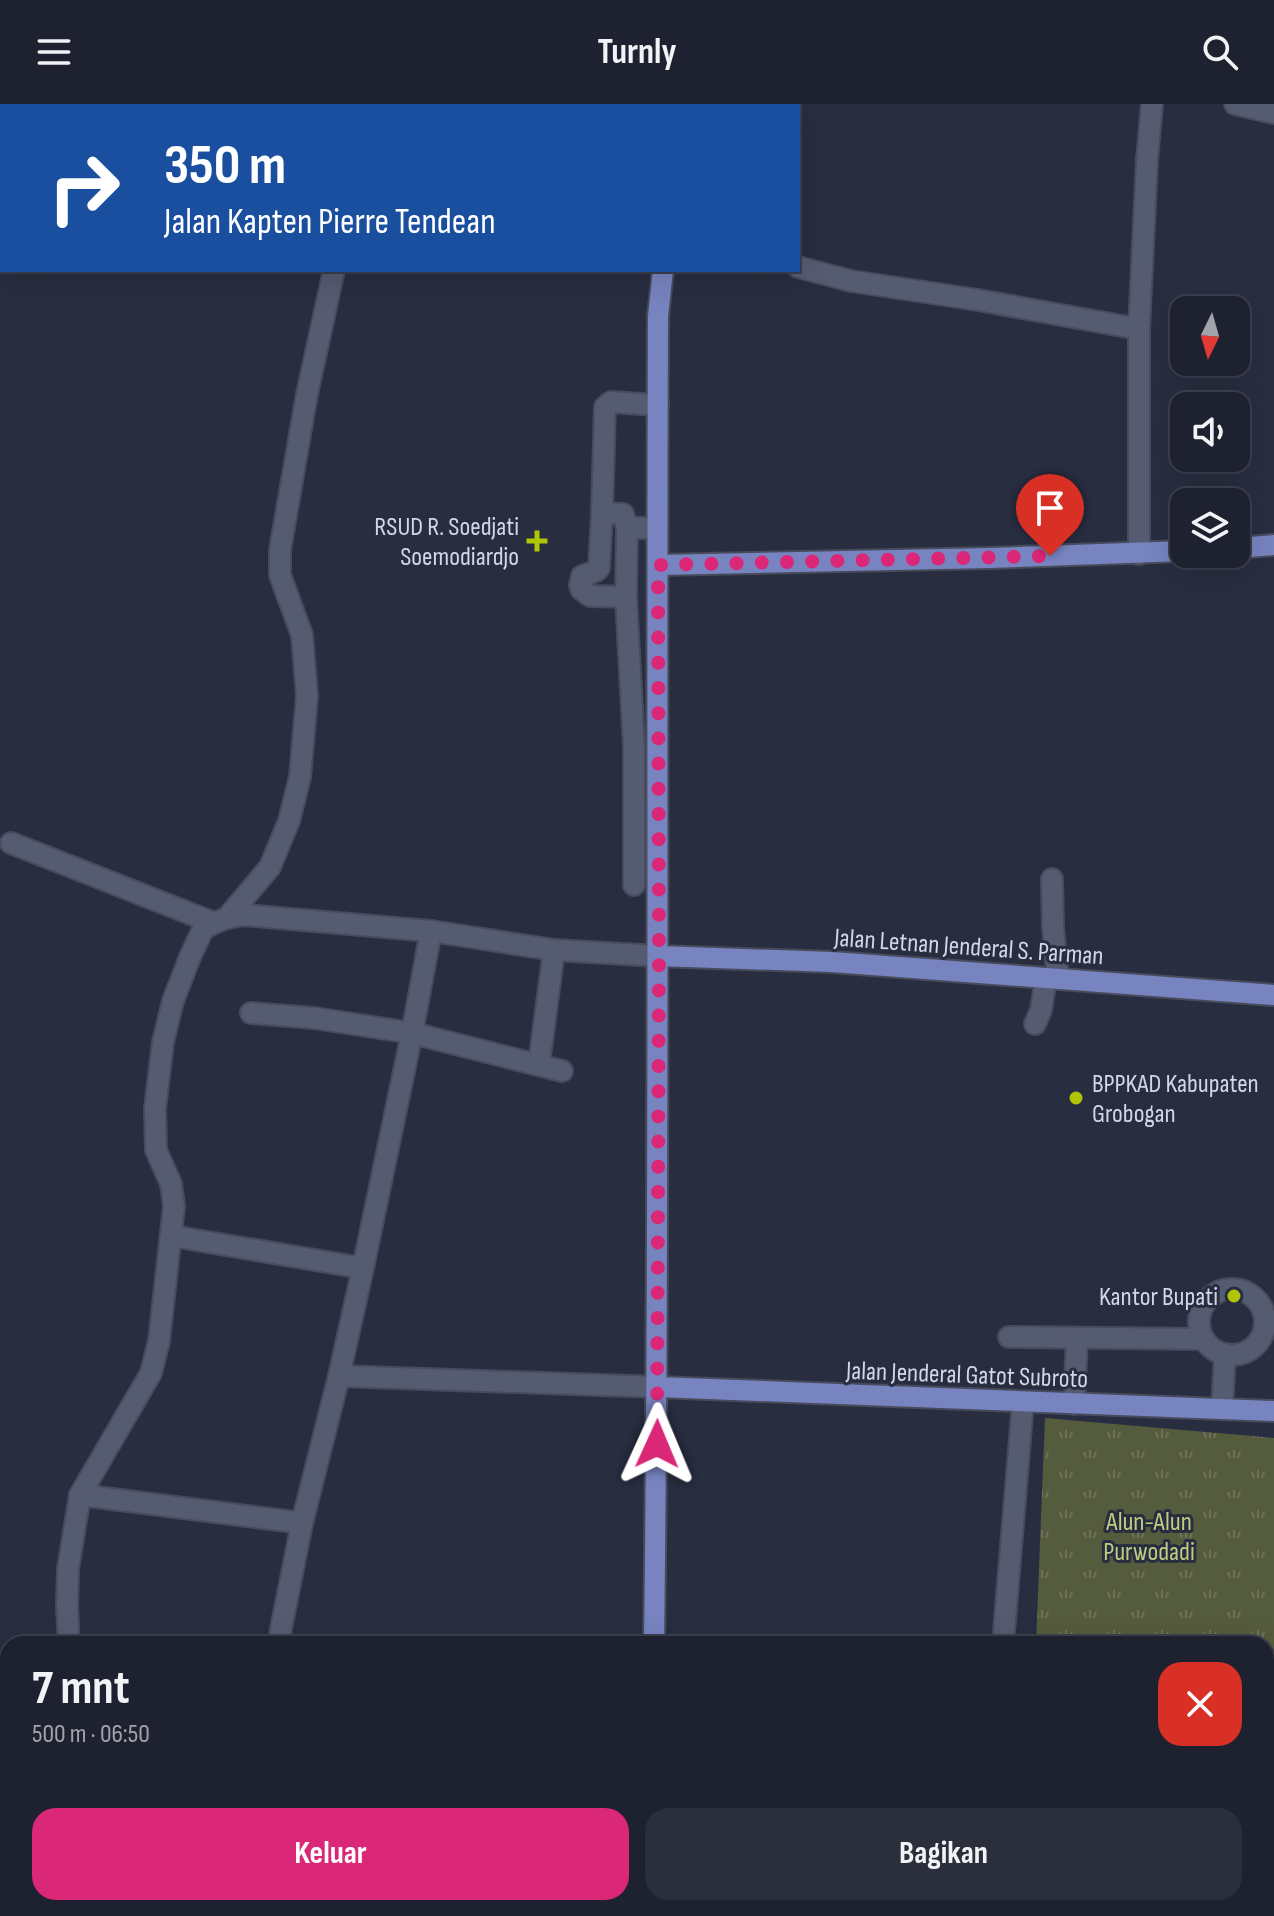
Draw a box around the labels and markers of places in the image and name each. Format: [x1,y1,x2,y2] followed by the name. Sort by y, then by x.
[1016,474,1084,556] pin
[374,512,519,573] place label: RSUD R. Soedjati Soemodiardjo
[526,530,548,552] marker: RSUD R. Soedjati Soemodiardjo
[1092,1069,1259,1130] place label: BPPKAD Kabupaten Grobogan
[1067,1089,1085,1107] marker: BPPKAD Kabupaten Grobogan
[1099,1282,1218,1313] place label: Kantor Bupati
[1225,1287,1243,1305] marker: Kantor Bupati

